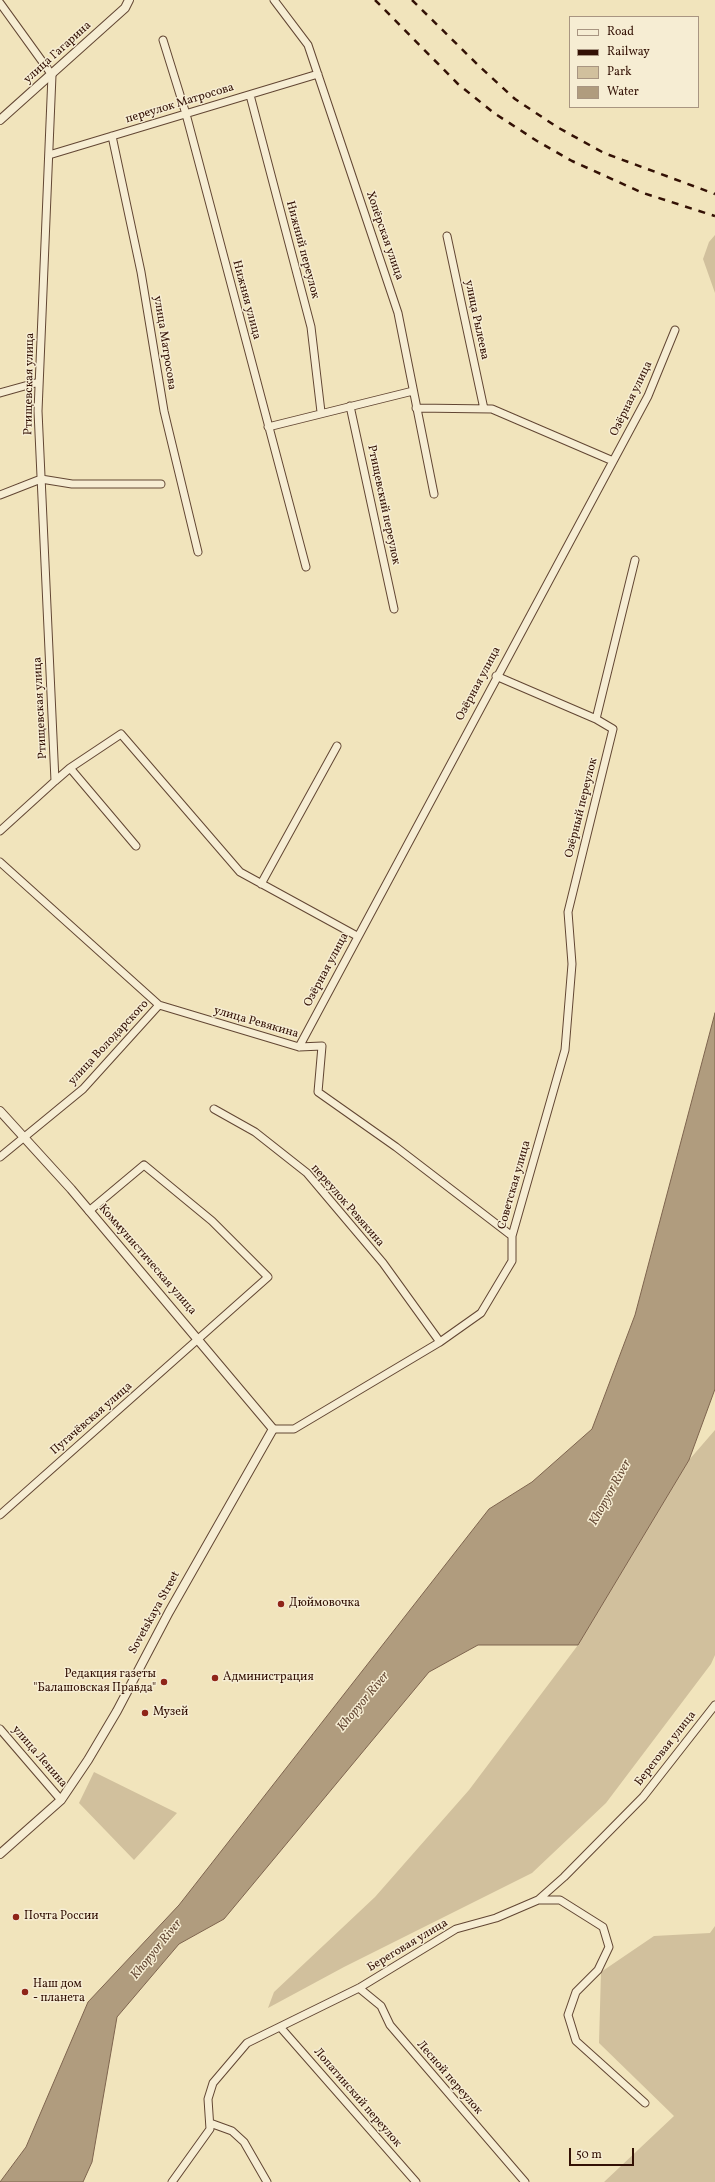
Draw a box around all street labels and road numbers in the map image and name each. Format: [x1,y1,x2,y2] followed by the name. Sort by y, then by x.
[21,19,95,87] street label: улица Гагарина
[124,81,236,127] street label: переулок Матросова
[362,190,406,282] street label: Хопёрская улица
[282,199,322,301] street label: Нижний переулок
[228,259,264,341] street label: Нижняя улица
[461,279,491,361] street label: улица Рылеева
[149,295,179,391] street label: улица Матросова
[22,333,38,435] street label: Ртищевская улица
[608,359,656,439] street label: Озёрная улица
[363,444,403,566] street label: Ртищевский переулок
[453,644,505,724] street label: Озёрная улица
[31,657,51,759] street label: Ртищевская улица
[563,756,601,860] street label: Озёрный переулок
[301,930,353,1010] street label: Озёрная улица
[66,997,152,1089] street label: улица Володарского
[212,1004,300,1042] street label: улица Ревякина
[495,1139,535,1231] street label: Советская улица
[307,1162,387,1250] street label: переулок Ревякина
[95,1202,199,1318] street label: Коммунистическая улица
[48,1380,136,1458] street label: Пугачёвская улица
[126,1569,184,1657] street label: Sovetskaya Street
[632,1709,700,1789] street label: Береговая улица
[8,1723,70,1791] street label: улица Ленина
[365,1916,451,1976] street label: Береговая улица
[413,2038,485,2118] street label: Лесной переулок
[310,2045,404,2151] street label: Лопатинский переулок

